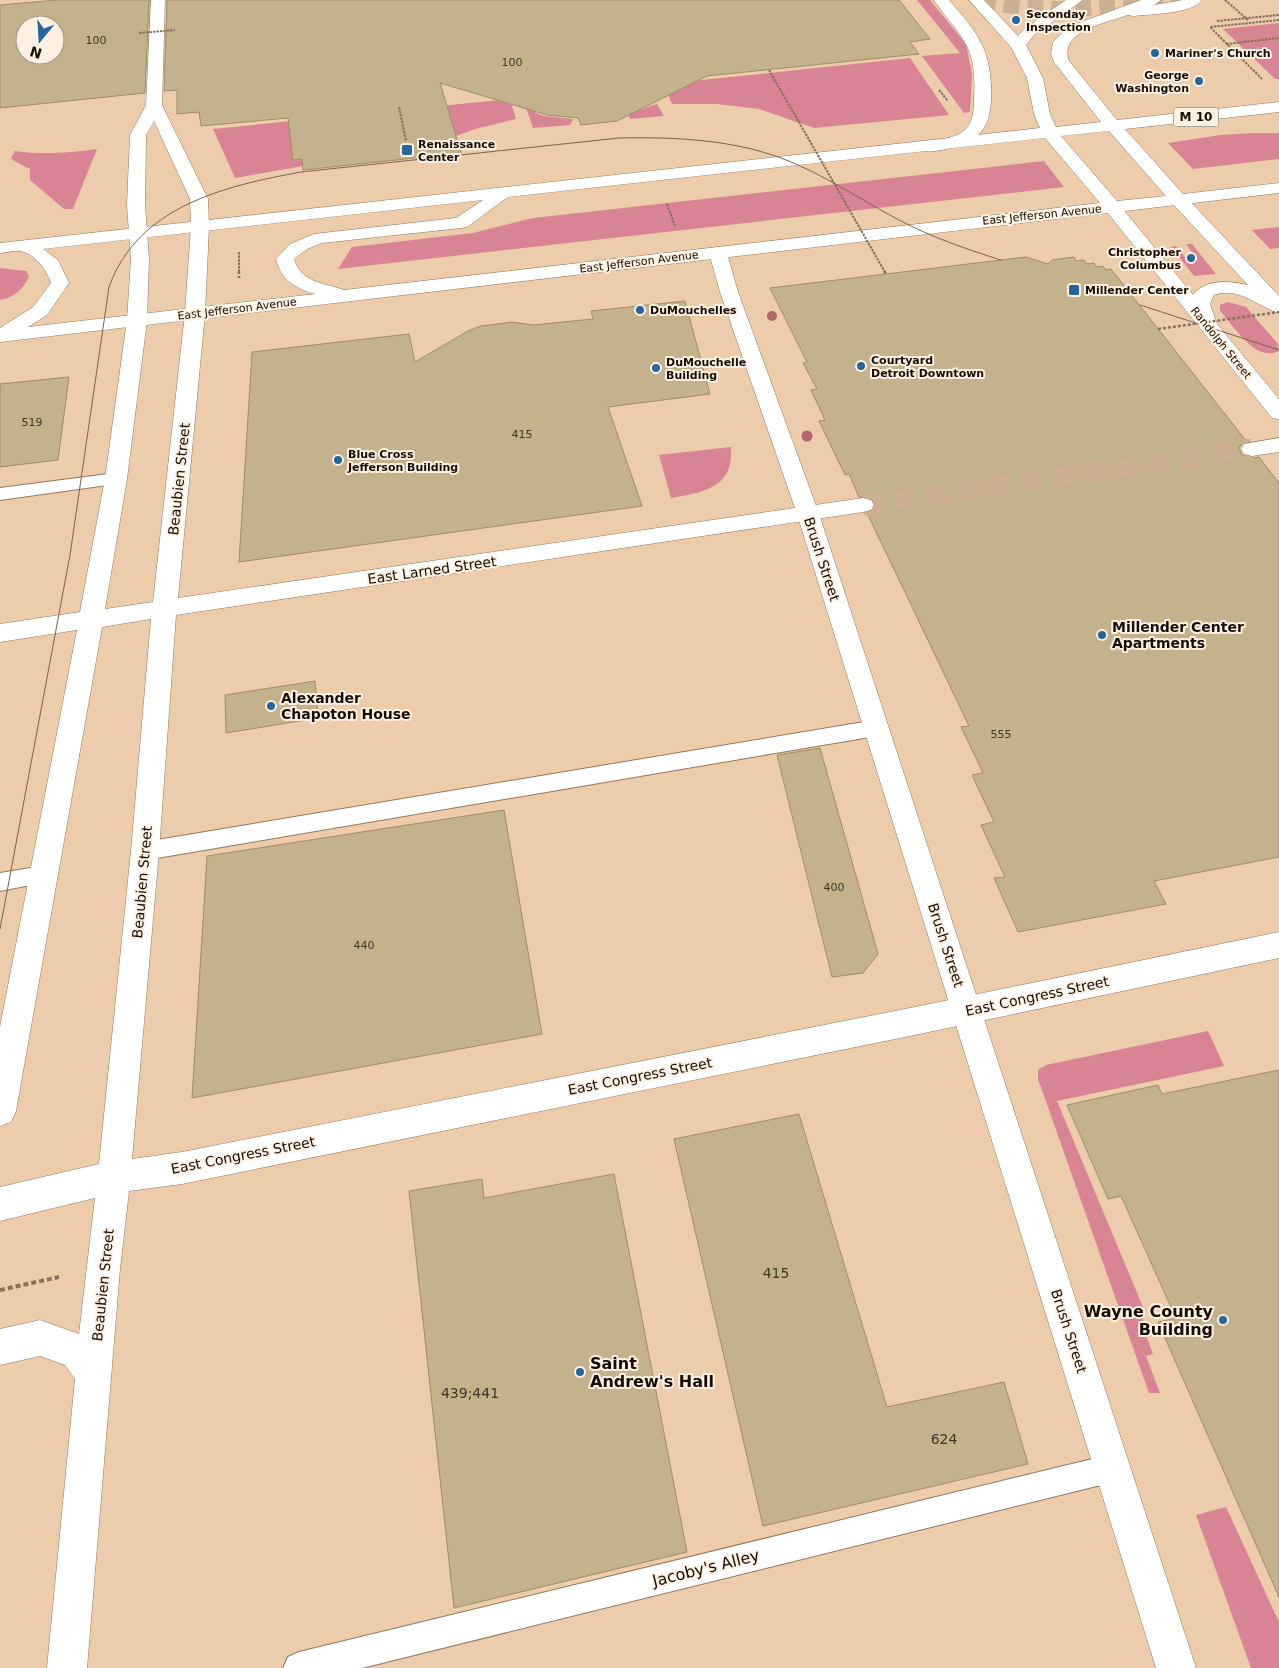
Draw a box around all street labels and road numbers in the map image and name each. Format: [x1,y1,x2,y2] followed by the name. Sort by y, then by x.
[1174,108,1218,126] road number: M 10
[982,202,1103,228] street label: East Jefferson Avenue
[579,248,700,276] street label: East Jefferson Avenue
[177,295,298,323] street label: East Jefferson Avenue
[1188,304,1254,382] street label: Randolph Street
[165,422,193,536] street label: Beaubien Street
[801,515,843,604] street label: Brush Street
[367,553,498,587] street label: East Larned Street
[129,825,155,939] street label: Beaubien Street
[925,901,967,990] street label: Brush Street
[964,973,1111,1019] street label: East Congress Street
[567,1054,714,1098] street label: East Congress Street
[170,1133,317,1177] street label: East Congress Street
[89,1228,117,1342] street label: Beaubien Street
[1048,1287,1090,1376] street label: Brush Street
[650,1546,762,1591] street label: Jacoby's Alley

